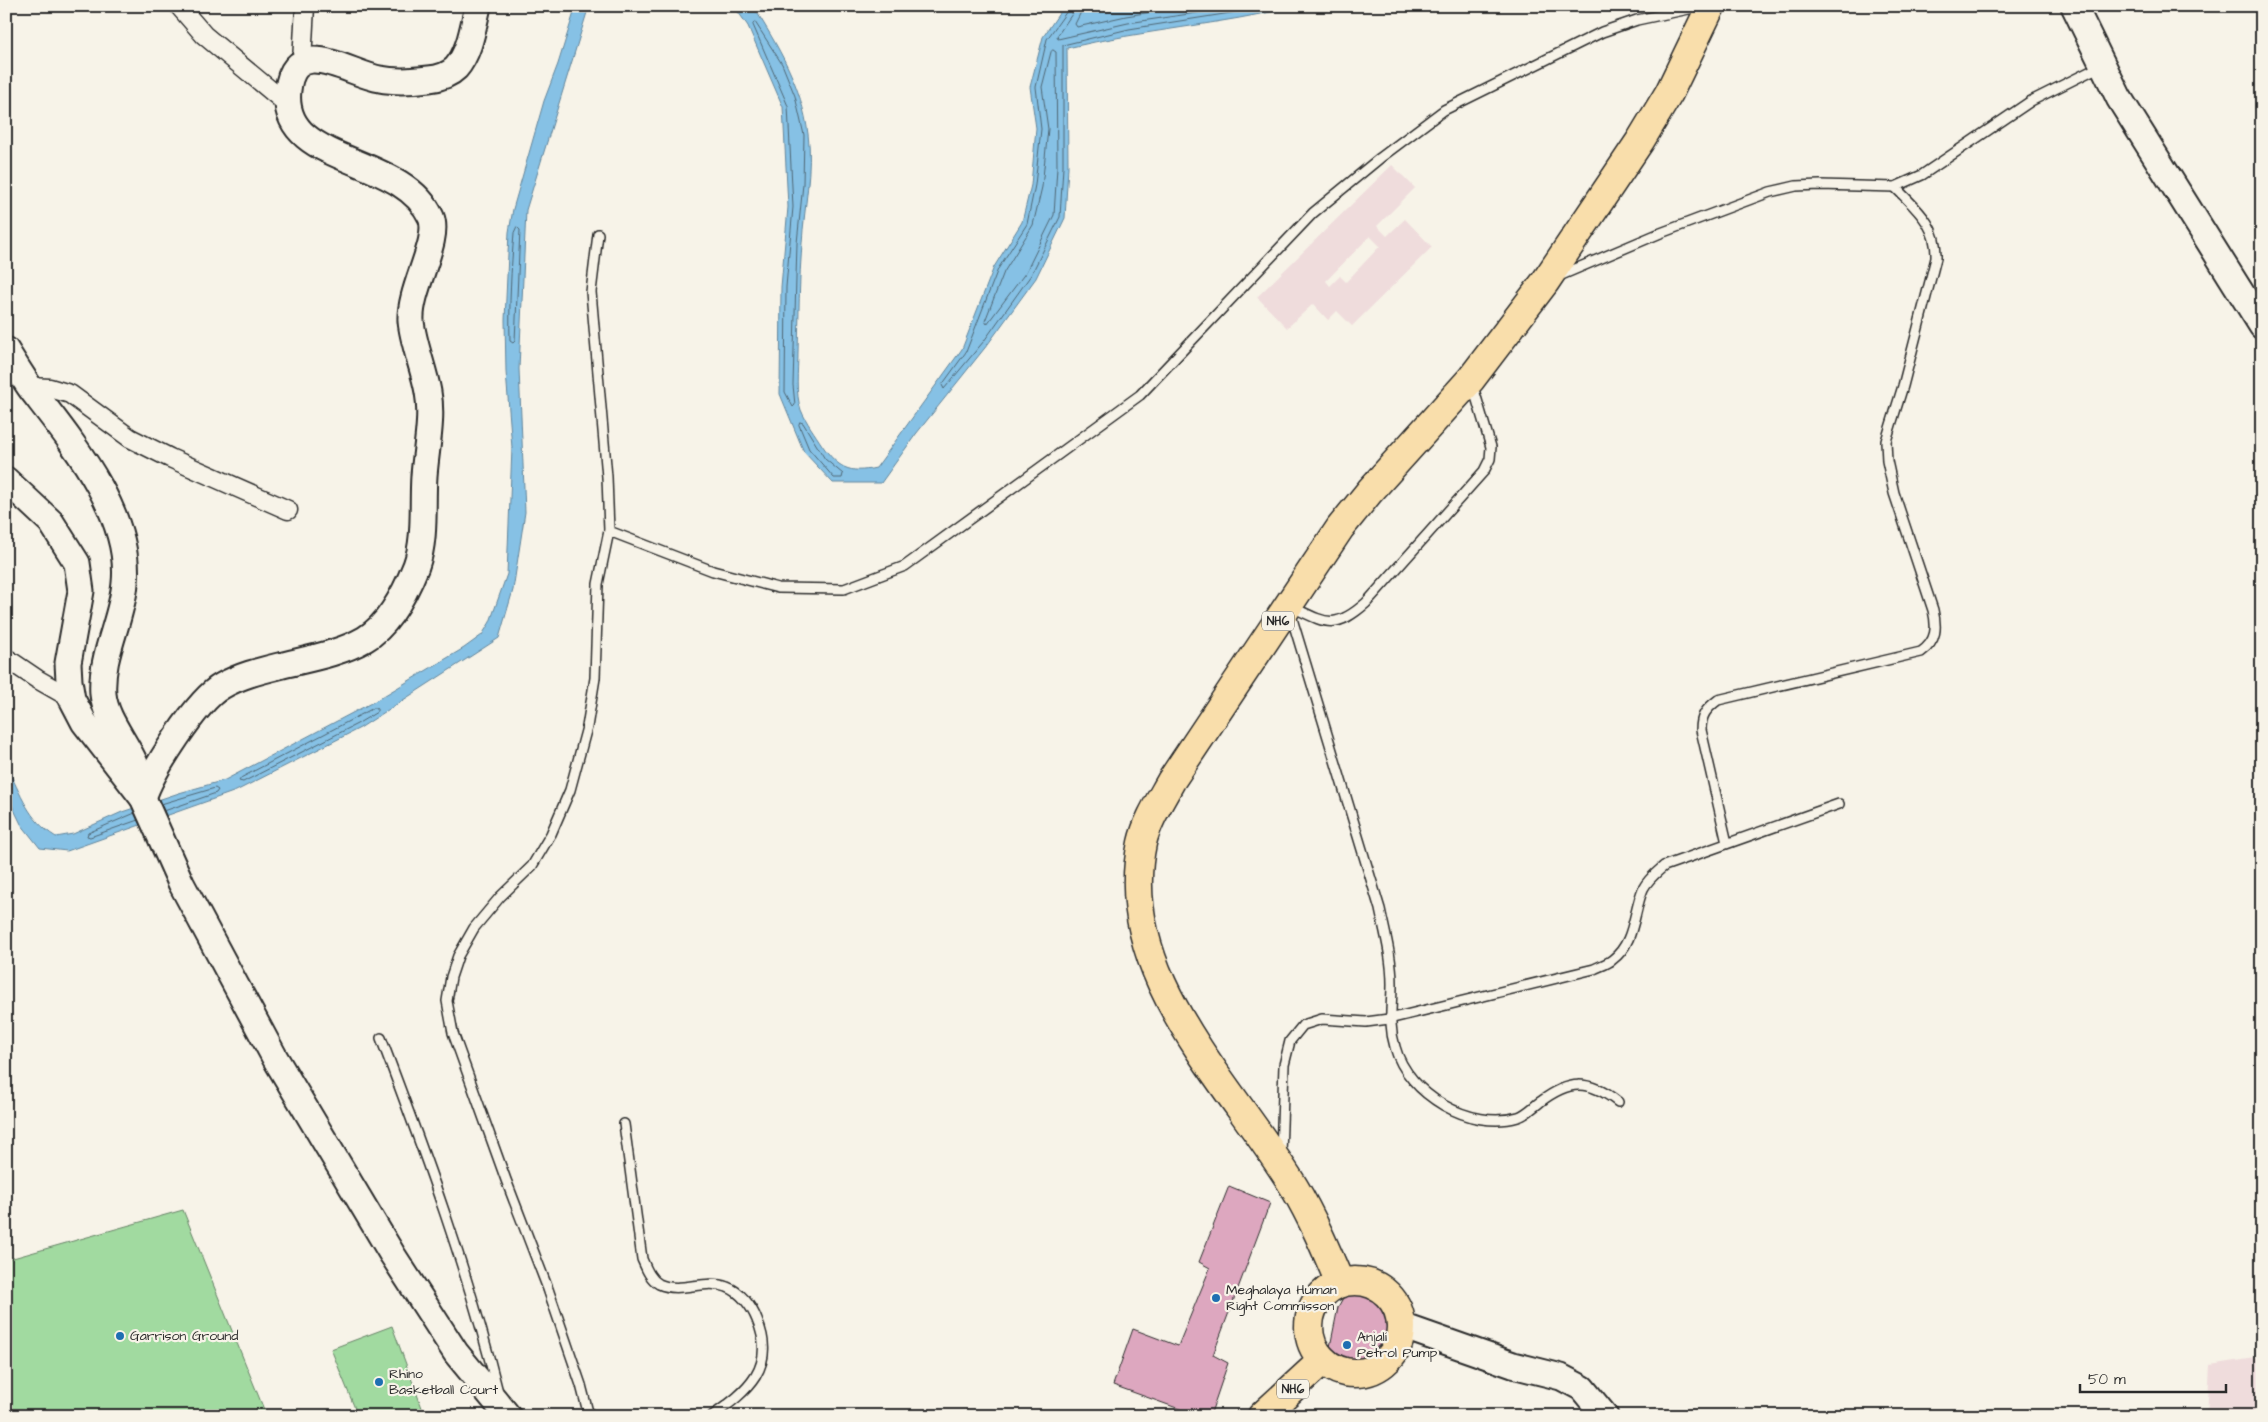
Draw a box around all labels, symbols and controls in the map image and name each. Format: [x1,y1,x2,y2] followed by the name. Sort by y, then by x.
[1262,612,1294,630] road number: NH6
[1226,1280,1337,1316] place label: Meghalaya Human Right Commisson
[1210,1292,1222,1304] marker: Meghalaya Human Right Commisson
[130,1326,238,1346] place label: Garrison Ground
[1357,1327,1438,1363] place label: Anjali Petrol Pump
[114,1330,126,1342] marker: Garrison Ground
[1341,1339,1353,1351] marker: Anjali Petrol Pump
[2080,1362,2227,1394] scale bar
[389,1364,499,1400] place label: Rhino Basketball Court
[2088,1369,2126,1390] text: 50 m
[373,1376,385,1388] marker: Rhino Basketball Court
[1277,1380,1309,1398] road number: NH6

